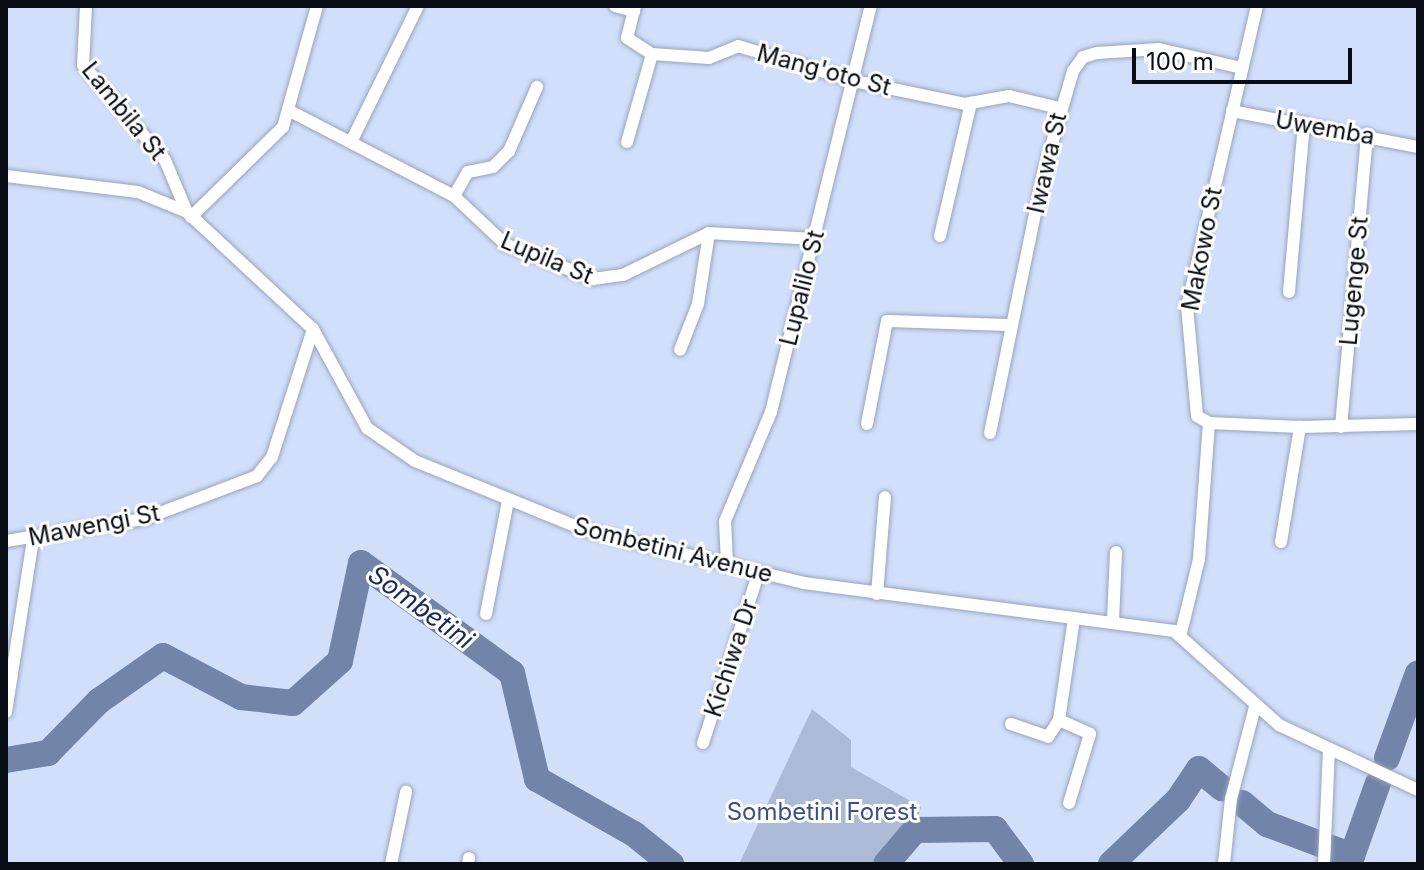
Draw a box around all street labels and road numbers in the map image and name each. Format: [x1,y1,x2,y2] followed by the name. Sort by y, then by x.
[754,38,894,102] street label: Mang'oto St
[76,56,172,166] street label: Lambila St
[1273,105,1377,151] street label: Uwemba
[1021,110,1073,216] street label: Iwawa St
[1176,185,1228,313] street label: Makowo St
[1334,215,1374,347] street label: Lugenge St
[496,226,598,290] street label: Lupila St
[774,227,830,349] street label: Lupalilo St
[26,498,162,552] street label: Mawengi St
[570,511,776,589] street label: Sombetini Avenue
[698,595,764,721] street label: Kichiwa Dr

